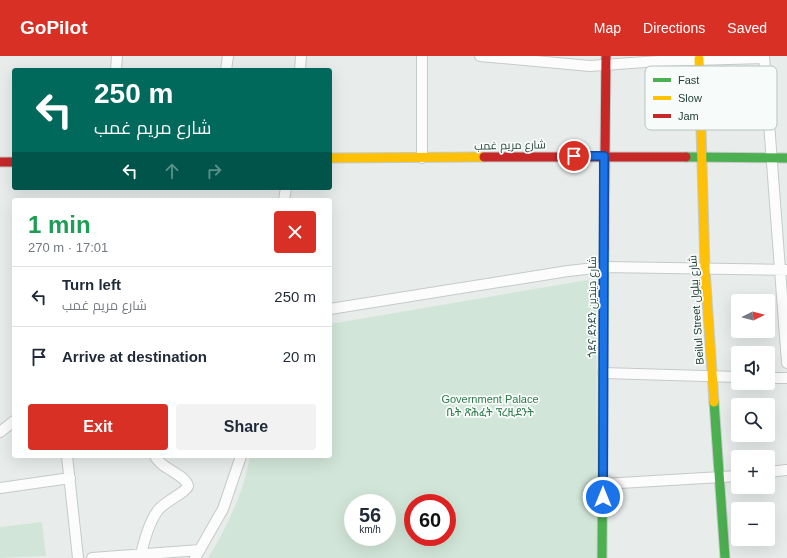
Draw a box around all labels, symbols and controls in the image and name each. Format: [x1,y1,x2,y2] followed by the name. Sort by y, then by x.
[20,17,88,38] text: GoPilot
[594,20,621,36] text: Map
[643,20,705,36] text: Directions
[727,20,767,36] text: Saved
[645,66,777,130] legend
[678,74,699,86] text: Fast
[94,78,173,109] text: 250 m
[28,84,80,136] icon: left
[678,92,702,104] text: Slow
[678,110,699,122] text: Jam
[94,118,211,138] text: شارع مريم غمب
[474,138,546,154] street label: شارع مريم غمب
[557,139,591,173] pin
[563,145,585,167] icon: arrive
[119,160,141,182] icon: left
[161,160,183,182] icon: ahead
[203,160,225,182] icon: right
[28,211,91,238] text: 1 min
[274,211,316,253] button: close
[28,240,108,255] text: 270 m · 17:01
[686,255,708,365] street label: Beilul Street شارع بيلول
[586,257,600,357] street label: ጎደና ደንደን شارع ديندين
[62,276,121,293] text: Turn left
[28,286,50,308] icon: left
[274,288,316,305] text: 250 m
[731,294,775,338] north arrow
[731,294,775,546] map controls
[62,298,147,313] text: شارع مريم غمب
[28,346,50,368] icon: arrive
[731,346,775,390] button: sound
[62,348,207,365] text: Arrive at destination
[283,348,316,365] text: 20 m
[441,393,539,418] park label: Government Palace ቤት ጽሕፈት ፕረዚደንት
[731,398,775,442] button: search
[28,404,168,450] button: Exit
[176,404,316,450] button: Share
[731,450,775,494] button: +
[582,476,624,518] position arrow
[404,494,456,546] speed limit sign: 60
[731,502,775,546] button: −
[359,504,381,526] text: 56
[359,524,381,535] text: km/h

